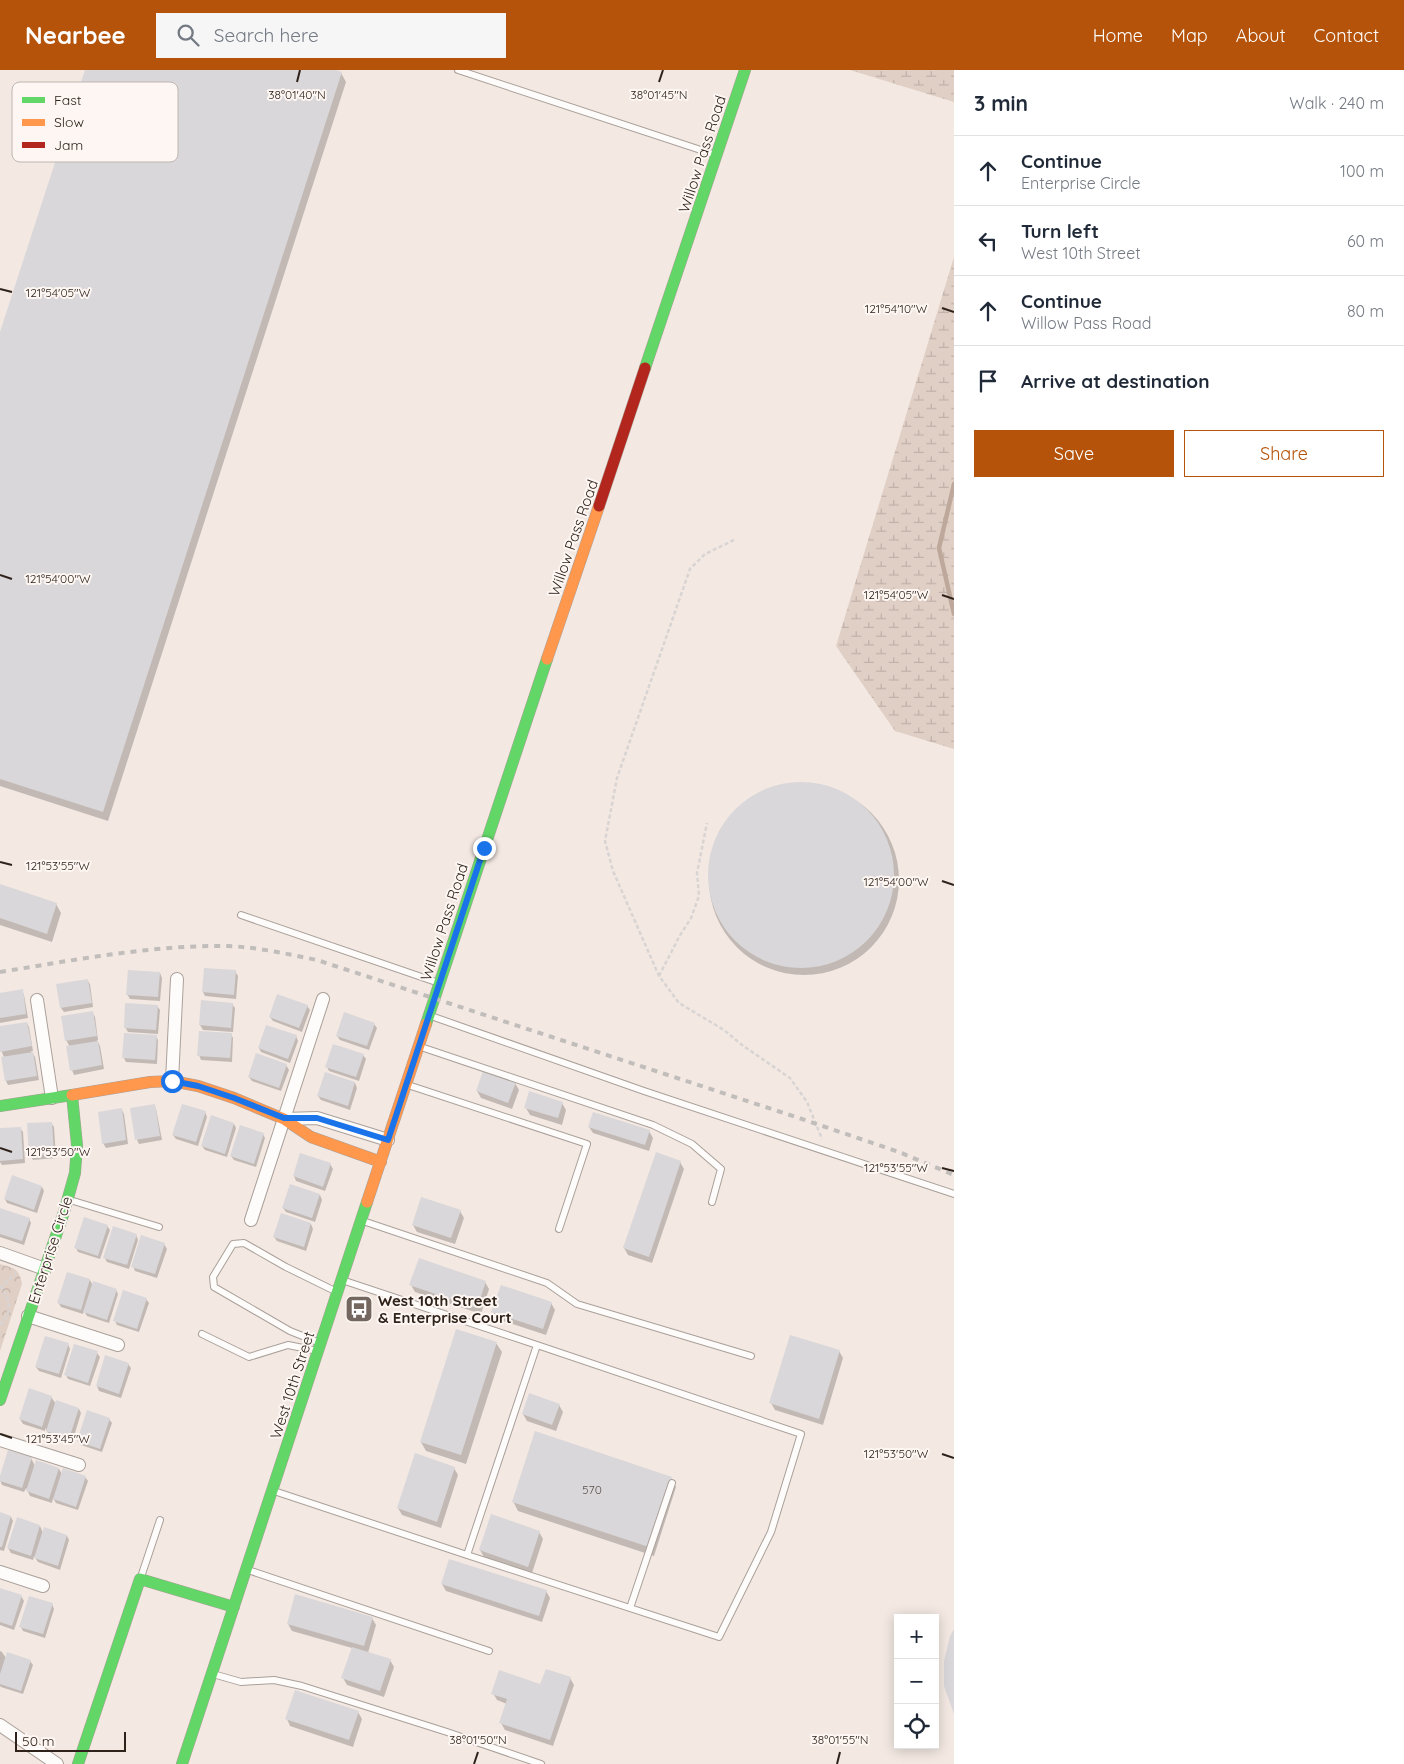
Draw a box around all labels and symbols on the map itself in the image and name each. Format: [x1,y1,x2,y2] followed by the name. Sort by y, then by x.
[12,82,178,162] legend
[268,87,326,102] text: 38°01'40"N
[631,87,687,102] text: 38°01'45"N
[54,91,82,109] text: Fast
[674,93,730,215] street label: Willow Pass Road
[54,113,84,131] text: Slow
[54,136,83,154] text: Jam
[26,285,91,300] text: 121°54'05"W
[865,301,928,316] text: 121°54'10"W
[544,477,602,599] street label: Willow Pass Road
[25,571,91,586] text: 121°54'00"W
[864,587,929,602] text: 121°54'05"W
[473,837,496,860] route end
[26,858,90,873] text: 121°53'55"W
[416,861,472,983] street label: Willow Pass Road
[863,874,929,889] text: 121°54'00"W
[161,1070,184,1093] route start
[26,1144,91,1159] text: 121°53'50"W
[864,1160,928,1175] text: 121°53'55"W
[24,1194,76,1306] street label: Enterprise Circle
[378,1291,512,1327] place label: West 10th Street & Enterprise Court
[344,1294,374,1324] bus stop icon: West 10th Street & Enterprise Court
[266,1329,318,1441] street label: West 10th Street
[26,1431,90,1446] text: 121°53'45"W
[864,1446,929,1461] text: 121°53'50"W
[582,1482,602,1497] house number: 570
[15,1729,126,1752] scale bar
[449,1732,507,1747] text: 38°01'50"N
[811,1732,869,1747] text: 38°01'55"N

